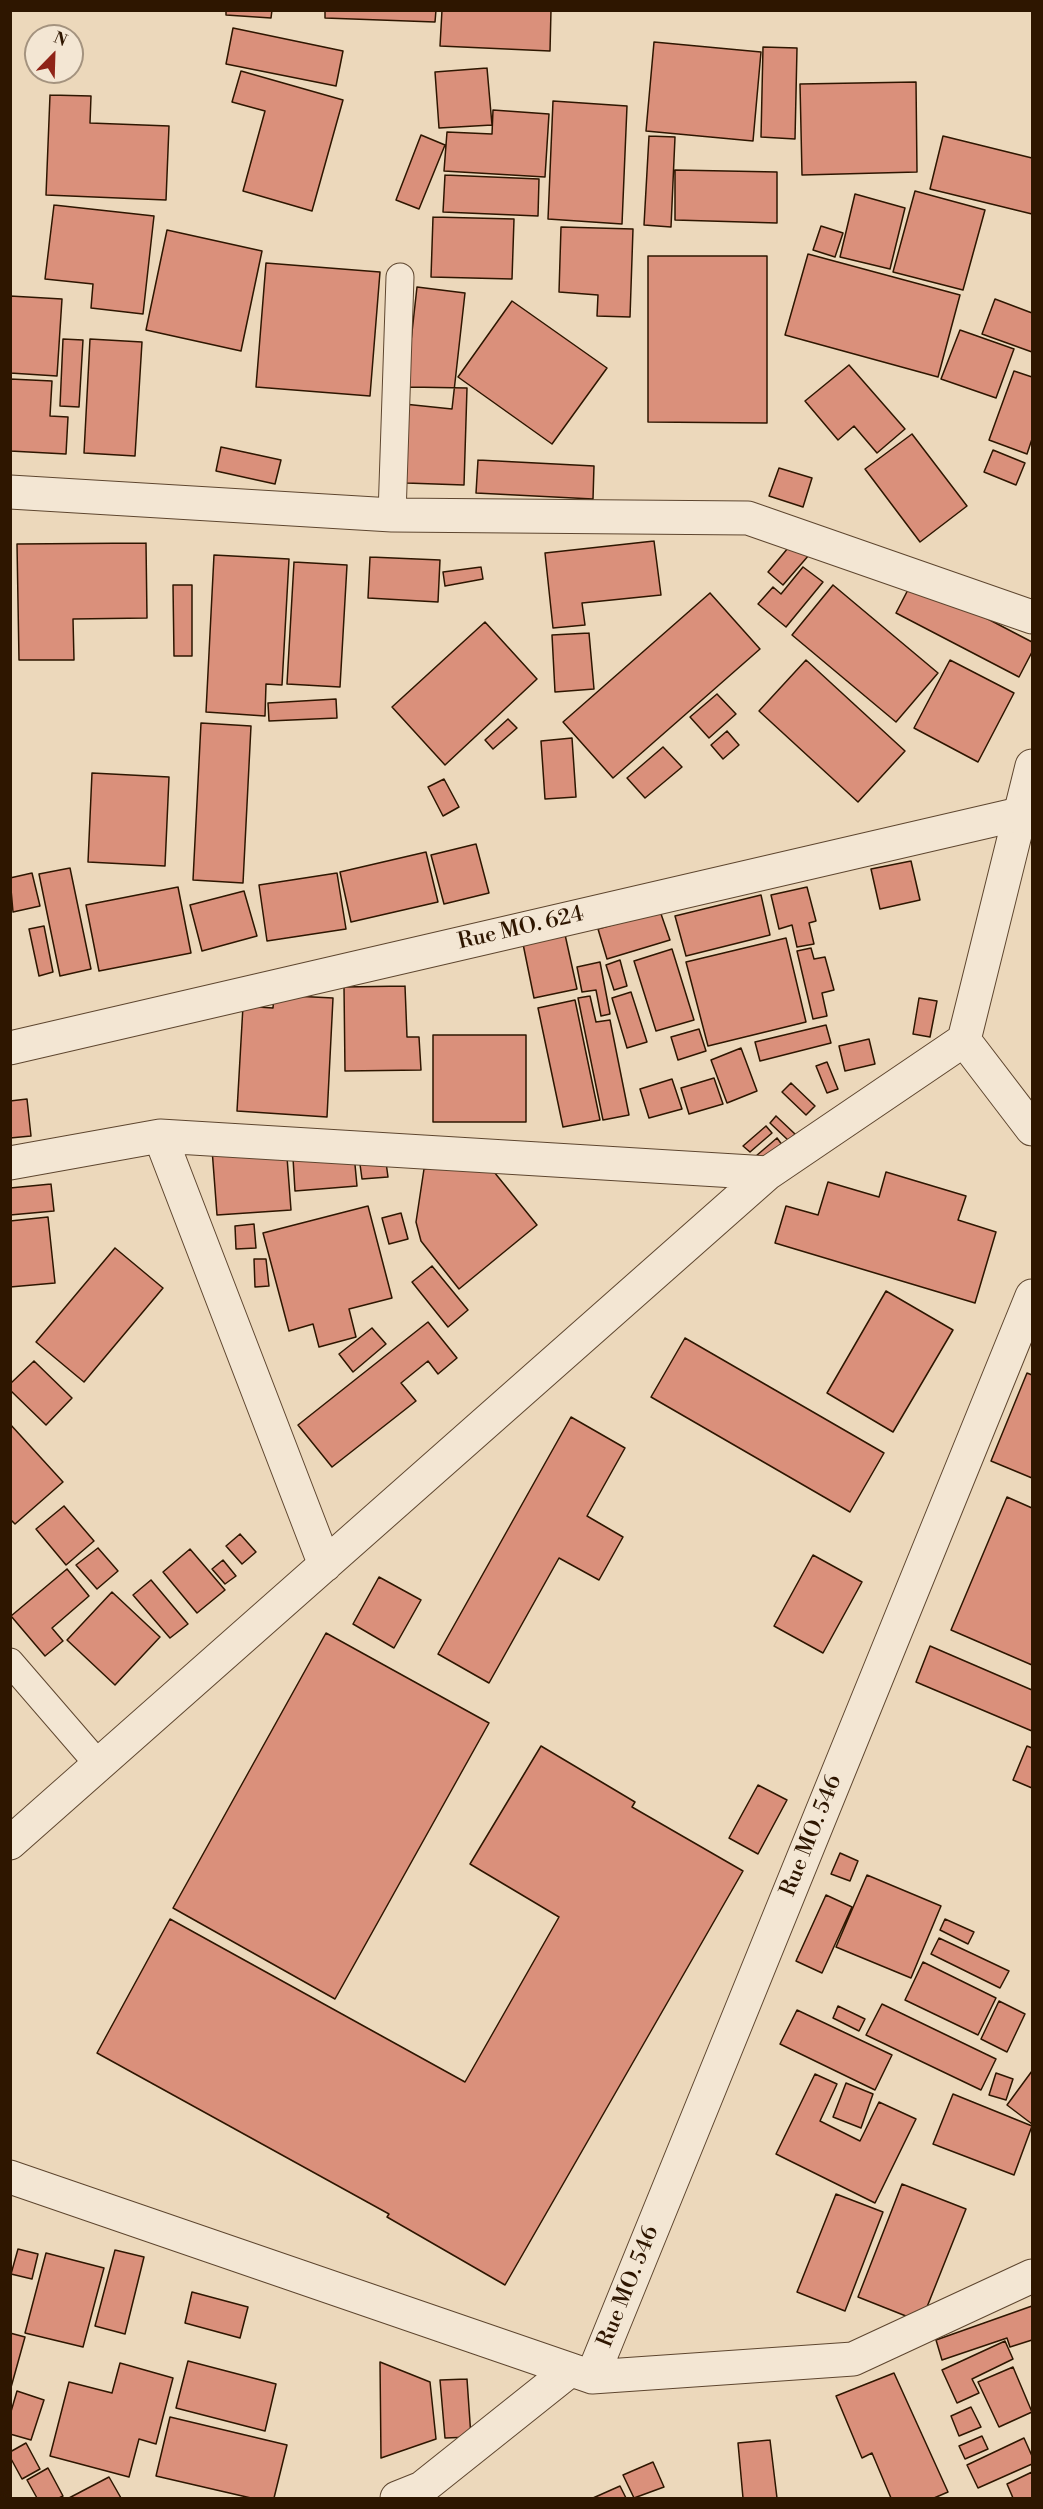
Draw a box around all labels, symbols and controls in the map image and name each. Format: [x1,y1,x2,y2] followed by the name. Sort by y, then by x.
[24,24,84,84] north arrow
[51,28,70,51] text: N
[455,902,587,956] street label: Rue MO. 624
[776,1772,848,1900] street label: Rue MO. 546
[593,2223,665,2351] street label: Rue MO. 546

